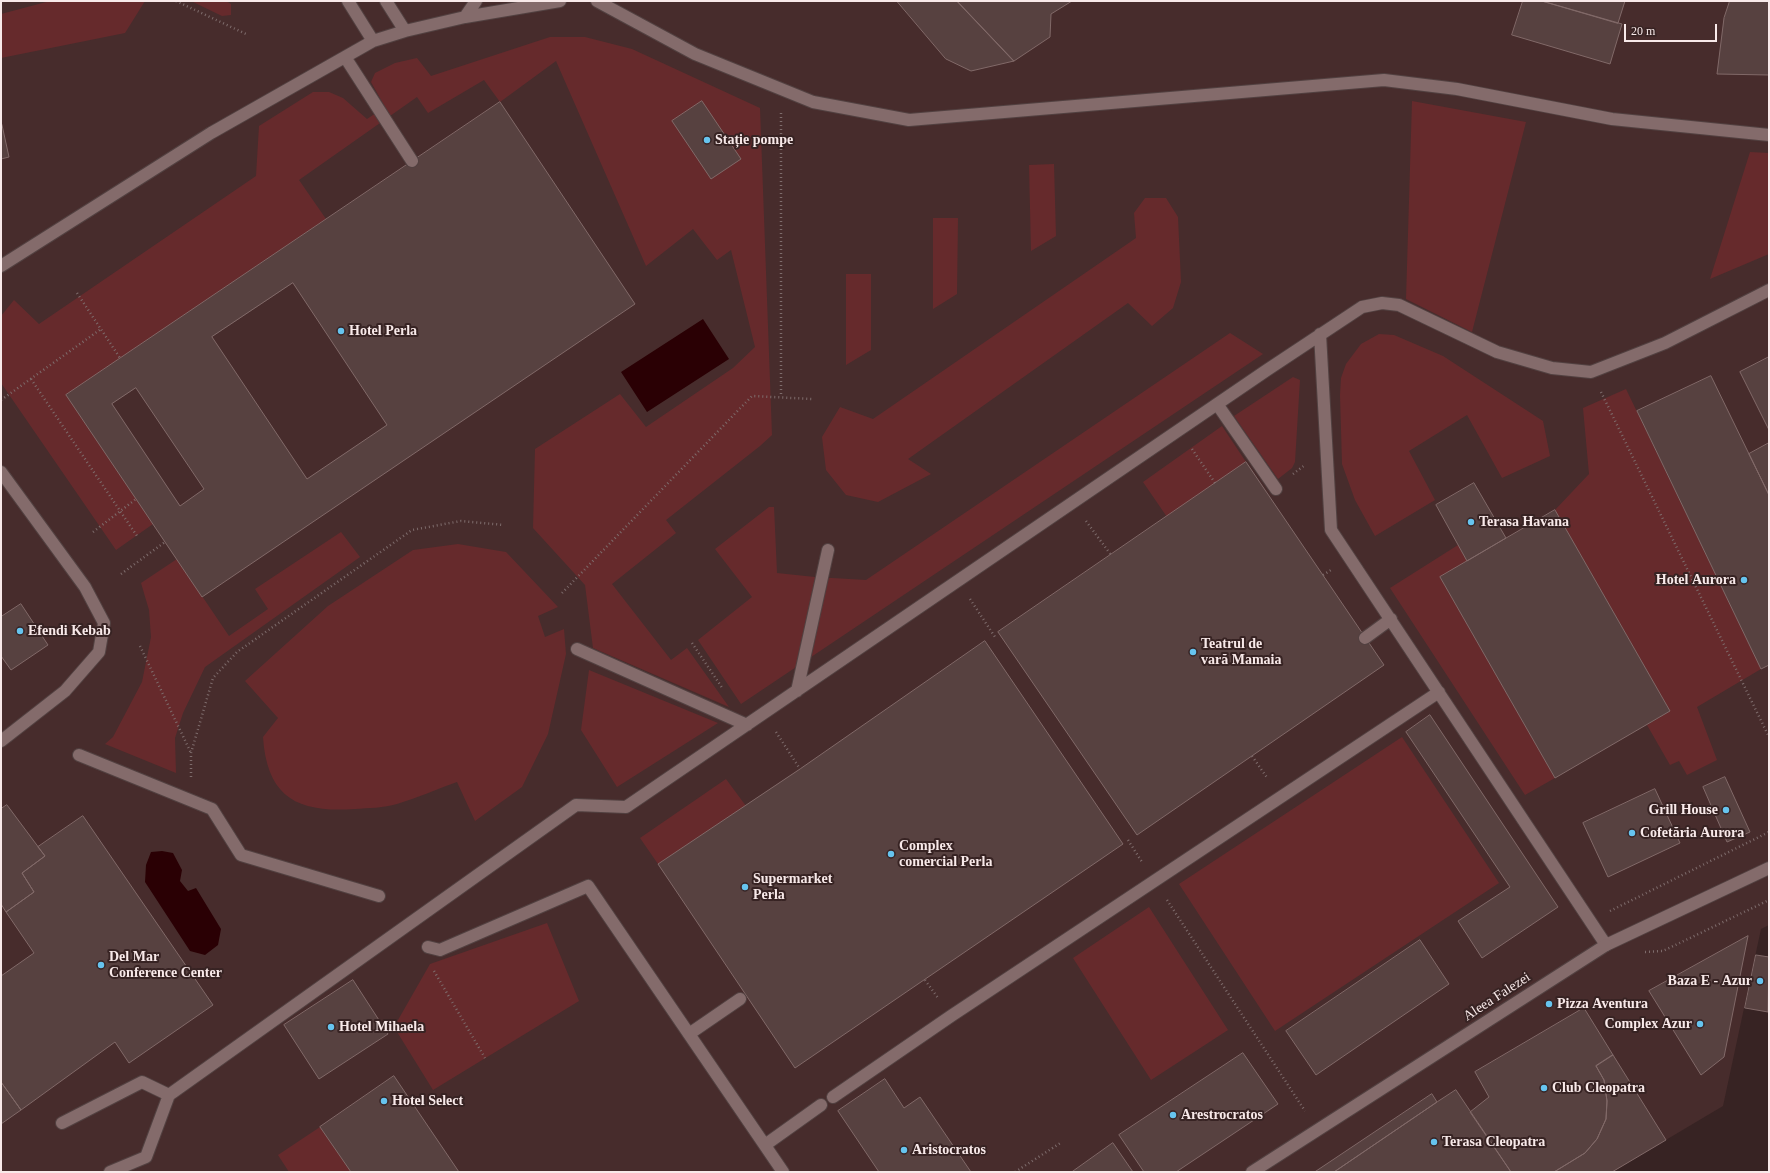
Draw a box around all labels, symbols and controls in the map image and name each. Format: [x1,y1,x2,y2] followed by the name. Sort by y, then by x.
[1626,16,1719,42] scale bar
[1631,24,1655,38] text: 20 m
[715,132,793,148] place label: Stație pompe
[702,135,712,145] marker: Stație pompe
[349,323,417,339] place label: Hotel Perla
[336,326,346,336] marker: Hotel Perla
[1479,514,1569,530] place label: Terasa Havana
[1466,517,1476,527] marker: Terasa Havana
[1656,572,1736,588] place label: Hotel Aurora
[1739,575,1749,585] marker: Hotel Aurora
[28,623,111,639] place label: Efendi Kebab
[15,626,25,636] marker: Efendi Kebab
[1201,636,1281,668] place label: Teatrul de vară Mamaia
[1188,647,1198,657] marker: Teatrul de vară Mamaia
[1648,802,1718,818] place label: Grill House
[1721,805,1731,815] marker: Grill House
[1640,825,1744,841] place label: Cofetăria Aurora
[1627,828,1637,838] marker: Cofetăria Aurora
[899,838,992,870] place label: Complex comercial Perla
[886,849,896,859] marker: Complex comercial Perla
[753,871,832,904] place label: Supermarket Perla
[740,882,750,892] marker: Supermarket Perla
[109,949,222,982] place label: Del Mar Conference Center
[96,960,106,970] marker: Del Mar Conference Center
[1460,969,1534,1025] street label: Aleea Falezei
[1668,973,1752,989] place label: Baza E - Azur
[1755,976,1765,986] marker: Baza E - Azur
[1557,996,1648,1012] place label: Pizza Aventura
[1544,999,1554,1009] marker: Pizza Aventura
[1605,1016,1692,1032] place label: Complex Azur
[339,1019,424,1035] place label: Hotel Mihaela
[1695,1019,1705,1029] marker: Complex Azur
[326,1022,336,1032] marker: Hotel Mihaela
[1552,1080,1645,1096] place label: Club Cleopatra
[1539,1083,1549,1093] marker: Club Cleopatra
[392,1093,463,1109] place label: Hotel Select
[379,1096,389,1106] marker: Hotel Select
[1181,1107,1263,1123] place label: Arestrocratos
[1168,1110,1178,1120] marker: Arestrocratos
[1442,1134,1545,1150] place label: Terasa Cleopatra
[1429,1137,1439,1147] marker: Terasa Cleopatra
[912,1142,986,1158] place label: Aristocratos
[899,1145,909,1155] marker: Aristocratos

